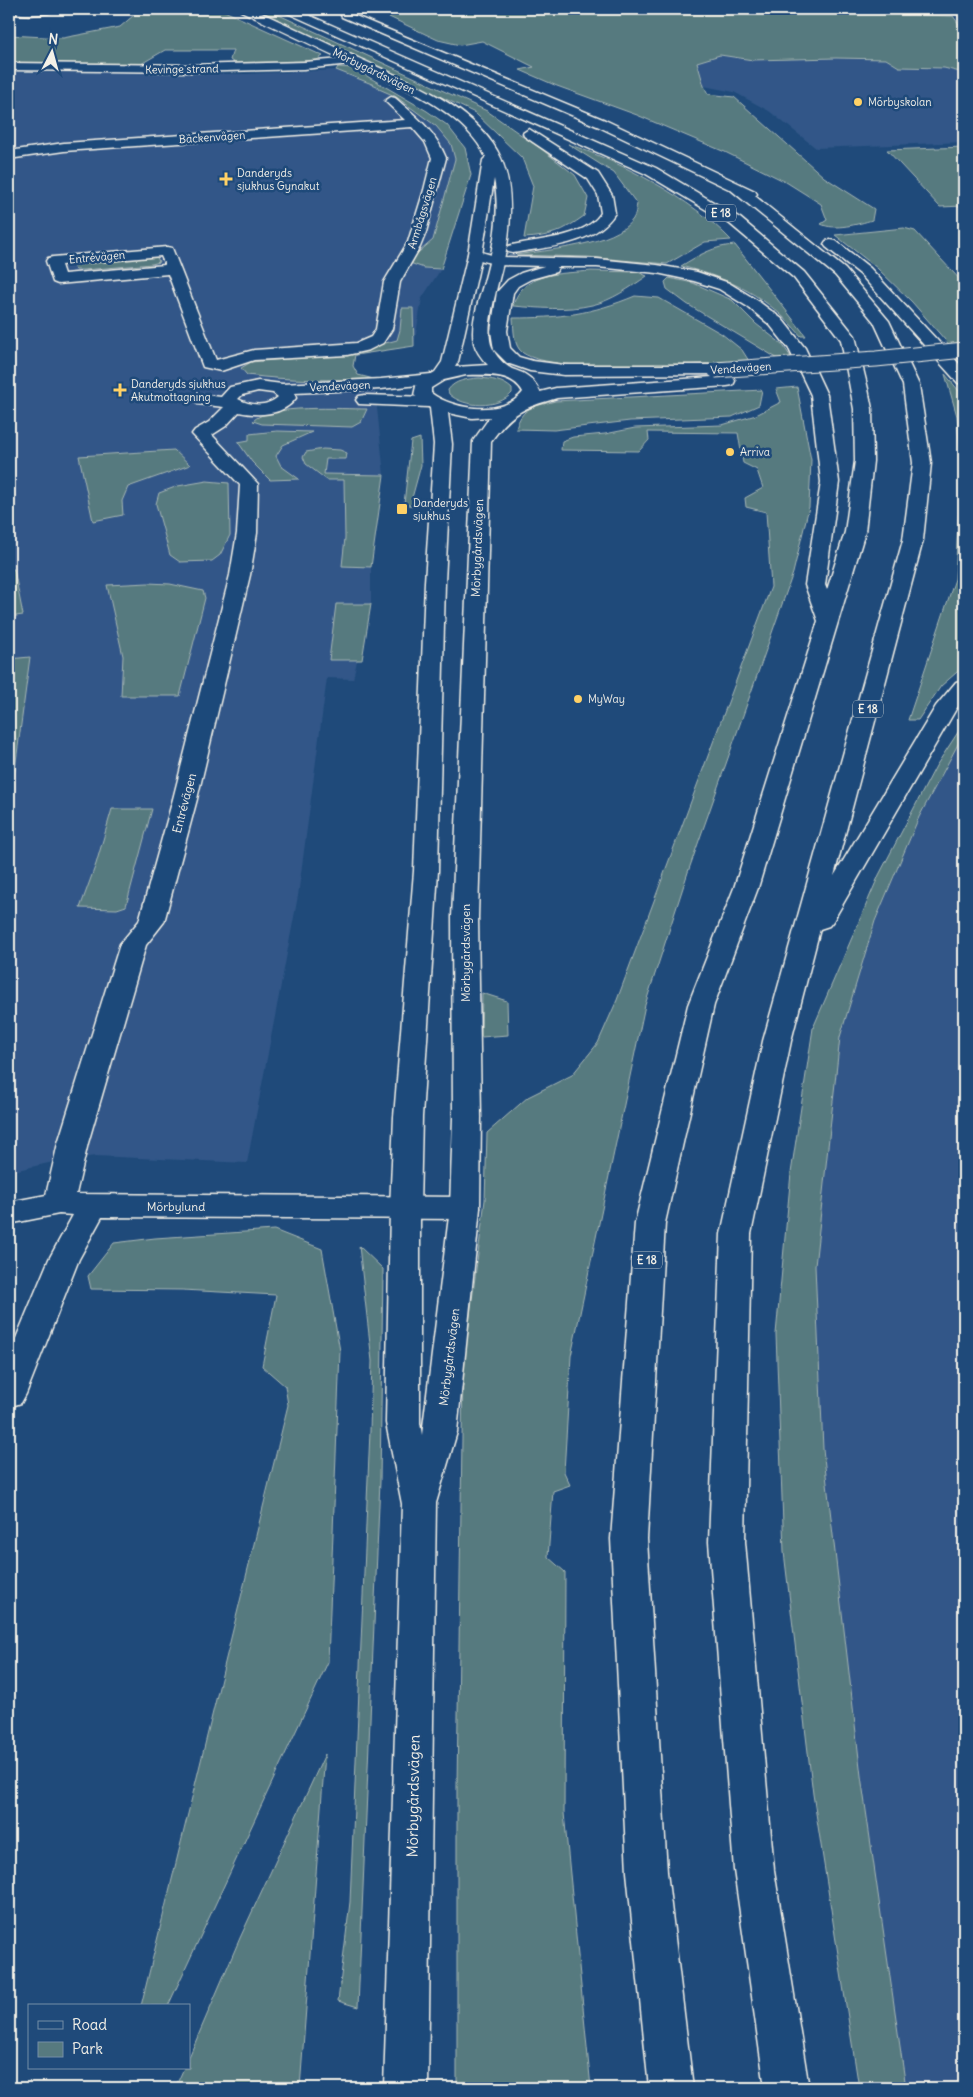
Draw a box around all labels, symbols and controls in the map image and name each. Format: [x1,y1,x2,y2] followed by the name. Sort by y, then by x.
[28,28,78,78] north arrow
[48,30,59,49] text: N
[330,45,418,97] street label: Mörbygårdsvägen
[145,61,219,77] street label: Kevinge strand
[868,95,932,109] place label: Mörbyskolan
[852,96,864,108] marker: Mörbyskolan
[178,128,246,146] street label: Bäckenvägen
[237,166,320,193] place label: Danderyds sjukhus Gynakut
[219,172,233,186] marker: Danderyds sjukhus Gynakut
[404,175,440,251] street label: Armbågsvägen
[706,204,736,222] road number: E 18
[68,248,126,266] street label: Entrévägen
[710,359,772,377] street label: Vendevägen
[131,377,226,404] place label: Danderyds sjukhus Akutmottagning
[309,377,371,395] street label: Vendevägen
[113,383,127,397] marker: Danderyds sjukhus Akutmottagning
[740,445,770,459] place label: Arriva
[724,446,736,458] marker: Arriva
[413,496,468,523] place label: Danderyds sjukhus
[468,499,486,597] street label: Mörbygårdsvägen
[395,502,409,516] marker: Danderyds sjukhus
[588,692,625,706] place label: MyWay
[572,693,584,705] marker: MyWay
[853,701,883,718] road number: E 18
[169,771,199,835] street label: Entrévägen
[458,904,473,1002] street label: Mörbygårdsvägen
[147,1199,205,1214] street label: Mörbylund
[632,1252,662,1268] road number: E 18
[436,1307,462,1407] street label: Mörbygårdsvägen
[402,1734,424,1858] street label: Mörbygårdsvägen
[28,2004,190,2070] legend
[72,2015,107,2034] text: Road
[72,2039,103,2058] text: Park

